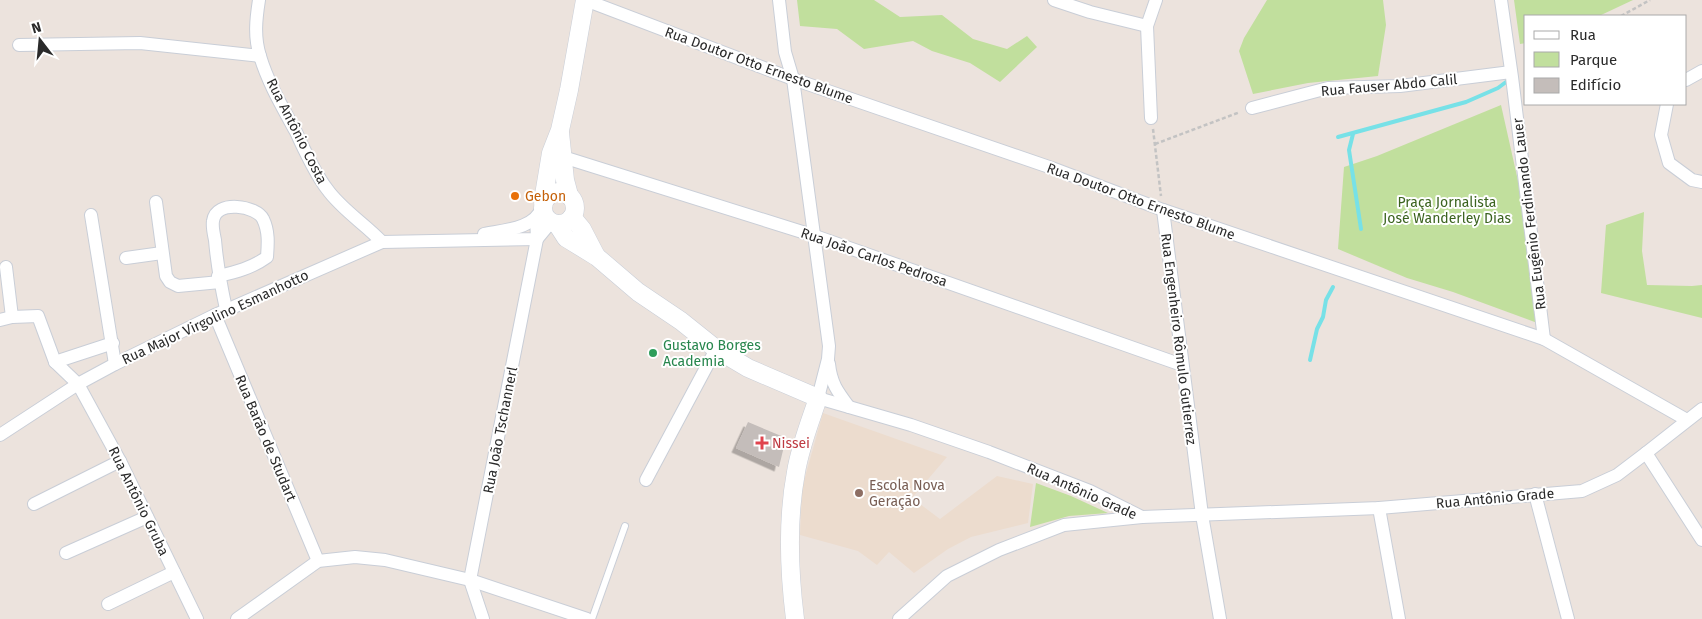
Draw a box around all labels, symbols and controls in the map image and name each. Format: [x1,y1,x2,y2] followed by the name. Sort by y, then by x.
[15,15,65,65] north arrow
[1524,15,1687,105] legend
[30,19,43,37] text: N
[662,23,855,108] street label: Rua Doutor Otto Ernesto Blume
[1570,26,1596,44] text: Rua
[1570,51,1617,69] text: Parque
[1320,71,1458,100] street label: Rua Fauser Abdo Calil
[263,76,330,187] street label: Rua Antônio Costa
[1570,76,1621,94] text: Edifício
[1509,116,1550,311] street label: Rua Eugênio Ferdinando Lauer
[1044,159,1237,244] street label: Rua Doutor Otto Ernesto Blume
[525,188,566,205] place label: Gebon
[509,190,521,202] marker: Gebon
[1383,194,1511,227] park label: Praça Jornalista José Wanderley Dias
[798,224,949,291] street label: Rua João Carlos Pedrosa
[1157,232,1200,446] street label: Rua Engenheiro Rômulo Gutierrez
[119,267,311,368] street label: Rua Major Virgolino Esmanhotto
[663,337,761,370] place label: Gustavo Borges Academia
[647,347,659,359] marker: Gustavo Borges Academia
[480,365,521,495] street label: Rua João Tschannerl
[231,373,300,505] street label: Rua Barão de Studart
[772,435,810,452] place label: Nissei
[756,437,768,449] marker: Nissei
[105,444,172,559] street label: Rua Antônio Gruba
[1024,460,1139,523] street label: Rua Antônio Grade
[869,477,945,510] place label: Escola Nova Geração
[1435,485,1555,512] street label: Rua Antônio Grade
[853,487,865,499] marker: Escola Nova Geração

